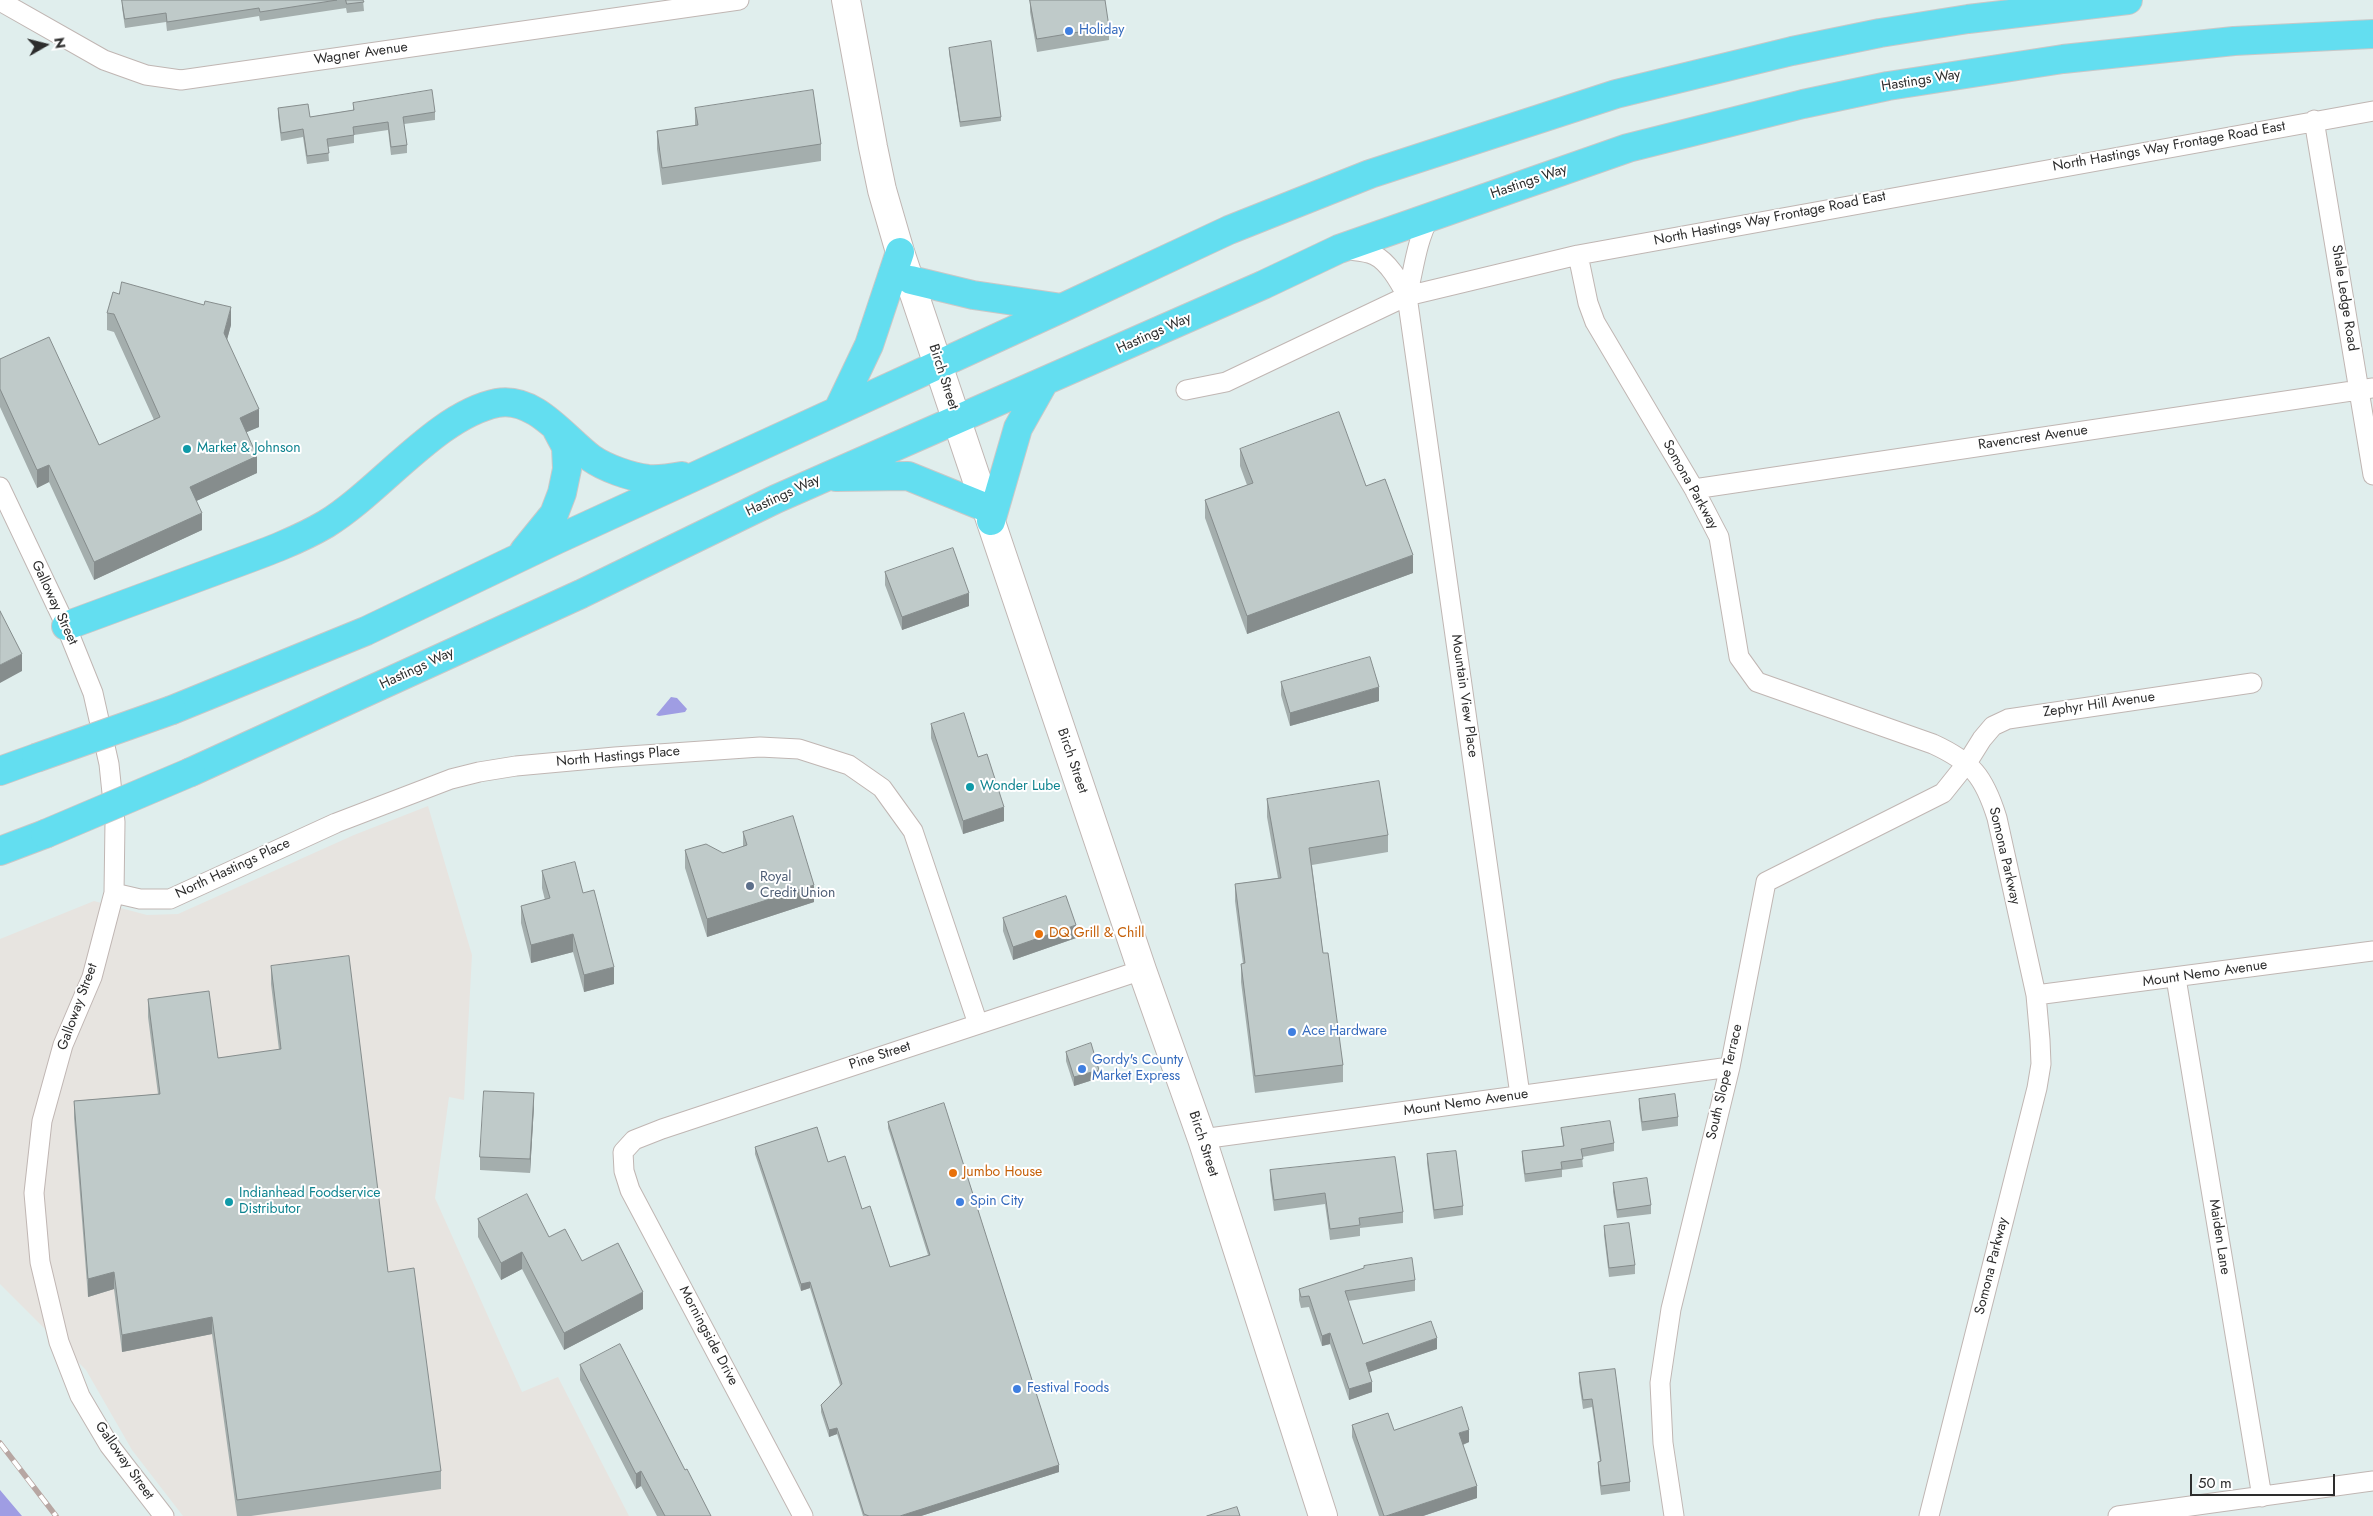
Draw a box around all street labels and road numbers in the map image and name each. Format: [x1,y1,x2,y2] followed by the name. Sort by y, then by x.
[313,39,409,69] street label: Wagner Avenue
[1880,66,1962,96] street label: Hastings Way
[2051,118,2287,176] street label: North Hastings Way Frontage Road East
[1489,161,1569,203] street label: Hastings Way
[1653,188,1887,250] street label: North Hastings Way Frontage Road East
[2327,244,2361,352] street label: Shale Ledge Road
[1114,310,1194,358] street label: Hastings Way
[925,342,961,412] street label: Birch Street
[1977,422,2089,454] street label: Ravencrest Avenue
[1658,437,1722,533] street label: Somona Parkway
[743,472,823,520] street label: Hastings Way
[27,558,81,648] street label: Galloway Street
[1447,633,1481,759] street label: Mountain View Place
[377,645,457,693] street label: Hastings Way
[2042,689,2156,721] street label: Zephyr Hill Avenue
[1053,726,1091,796] street label: Birch Street
[555,743,681,771] street label: North Hastings Place
[1985,806,2023,906] street label: Somona Parkway
[173,835,293,903] street label: North Hastings Place
[2142,957,2268,991] street label: Mount Nemo Avenue
[54,961,102,1053] street label: Galloway Street
[1704,1023,1746,1141] street label: South Slope Terrace
[847,1038,913,1074] street label: Pine Street
[1403,1086,1529,1120] street label: Mount Nemo Avenue
[1185,1109,1221,1179] street label: Birch Street
[2205,1198,2233,1276] street label: Maiden Lane
[1972,1216,2012,1316] street label: Somona Parkway
[675,1284,741,1388] street label: Morningside Drive
[91,1419,157,1503] street label: Galloway Street

